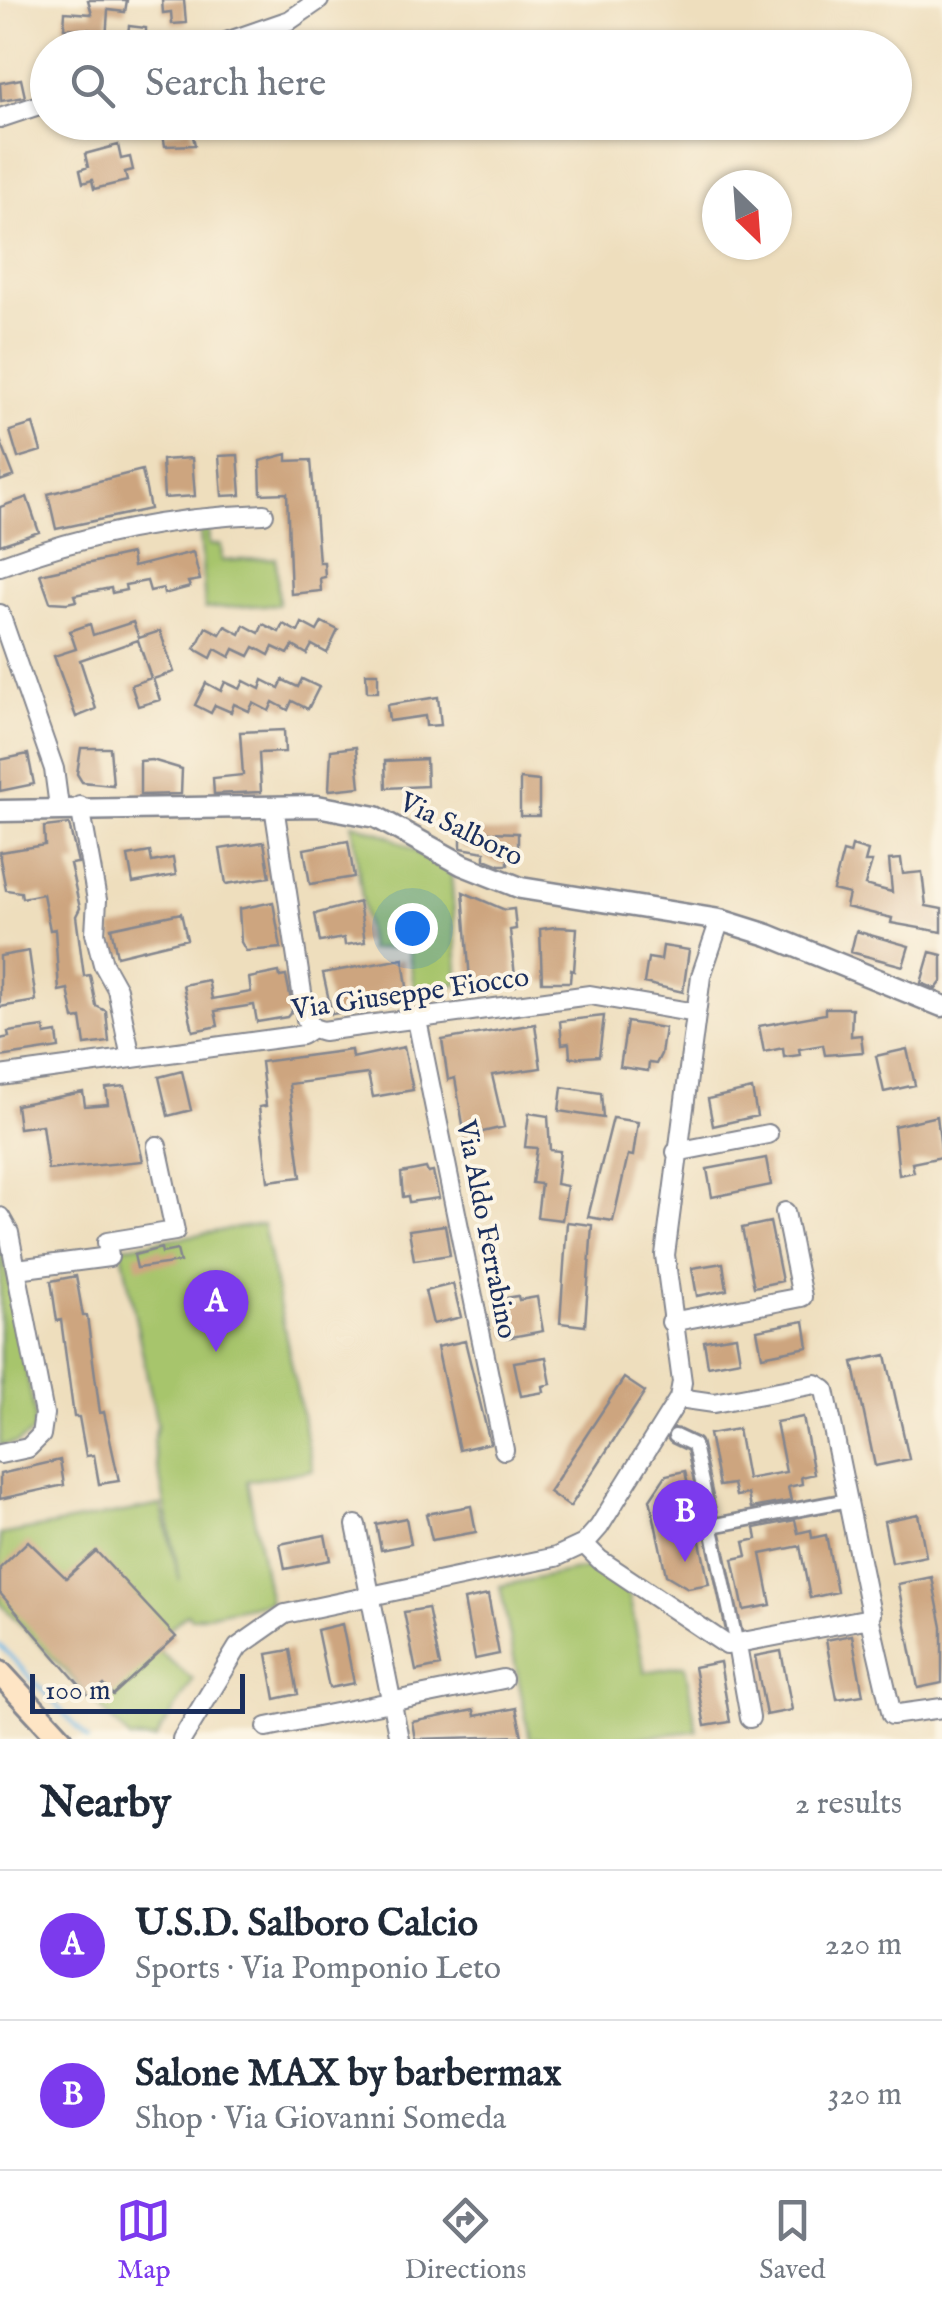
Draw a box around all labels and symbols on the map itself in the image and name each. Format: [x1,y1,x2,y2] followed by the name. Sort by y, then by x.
[702,170,792,260] north arrow
[392,785,529,875] street label: Via Salboro
[387,903,438,954] your location
[288,960,531,1029] street label: Via Giuseppe Fiocco
[447,1116,524,1342] street label: Via Aldo Ferrabino
[184,1270,248,1352] pin: A
[652,1480,718,1562] pin: B
[30,1669,245,1714] scale bar

